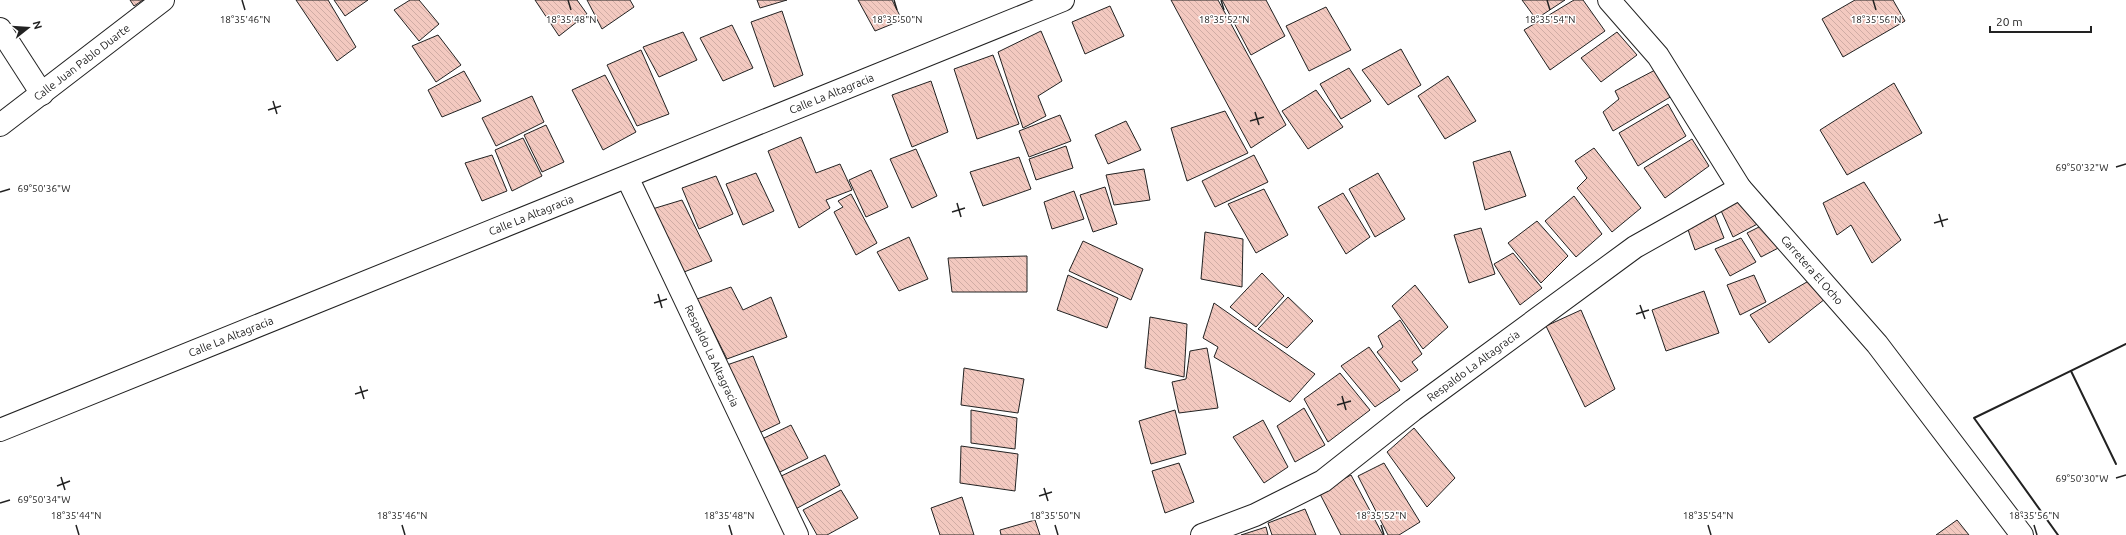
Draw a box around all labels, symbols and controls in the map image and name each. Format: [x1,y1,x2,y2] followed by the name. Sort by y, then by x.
[8,8,48,48] north arrow
[1990,8,2091,34] scale bar
[220,14,270,25] text: 18°35'46"N
[546,14,596,25] text: 18°35'48"N
[872,14,922,25] text: 18°35'50"N
[1199,14,1249,25] text: 18°35'52"N
[1525,14,1575,25] text: 18°35'54"N
[1851,14,1901,25] text: 18°35'56"N
[1996,15,2023,28] text: 20 m
[31,19,45,31] text: N
[31,22,132,103] street label: Calle Juan Pablo Duarte
[787,71,876,116] street label: Calle La Altagracia
[2056,162,2108,173] text: 69°50'32"W
[18,183,70,194] text: 69°50'36"W
[487,193,575,238] street label: Calle La Altagracia
[1779,233,1845,307] street label: Carretera El Ocho
[683,303,741,409] street label: Respaldo La Altagracia
[187,314,275,359] street label: Calle La Altagracia
[1425,328,1522,404] street label: Respaldo La Altagracia
[2056,473,2108,484] text: 69°50'30"W
[18,494,70,505] text: 69°50'34"W
[51,510,101,521] text: 18°35'44"N
[377,510,427,521] text: 18°35'46"N
[704,510,754,521] text: 18°35'48"N
[1030,510,1080,521] text: 18°35'50"N
[1356,510,1406,521] text: 18°35'52"N
[1683,510,1733,521] text: 18°35'54"N
[2009,510,2059,521] text: 18°35'56"N

